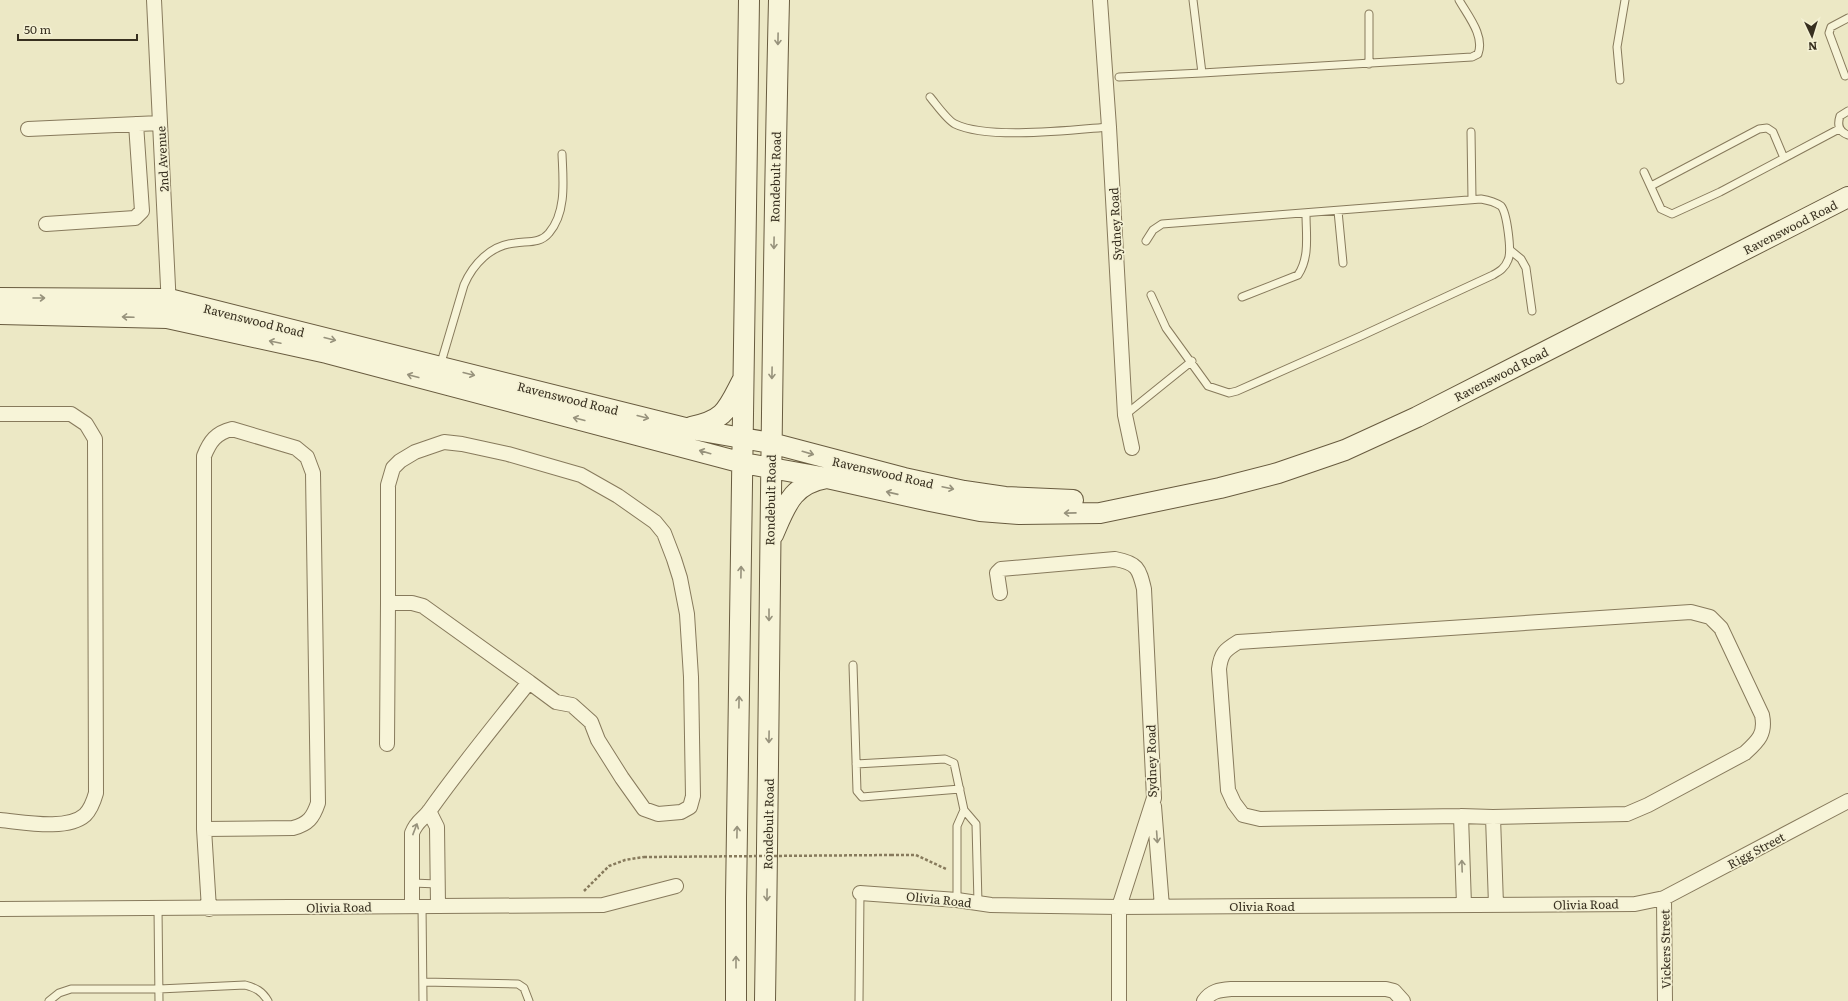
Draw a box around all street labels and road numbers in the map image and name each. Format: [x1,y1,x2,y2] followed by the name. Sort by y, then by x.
[151,126,173,192] street label: 2nd Avenue
[765,131,785,223] street label: Rondebult Road
[1104,186,1126,261] street label: Sydney Road
[1740,195,1841,259] street label: Ravenswood Road
[201,299,307,341] street label: Ravenswood Road
[1451,342,1552,406] street label: Ravenswood Road
[515,377,621,419] street label: Ravenswood Road
[830,452,936,493] street label: Ravenswood Road
[760,454,780,546] street label: Rondebult Road
[1141,724,1161,798] street label: Sydney Road
[758,778,778,870] street label: Rondebult Road
[1724,827,1788,873] street label: Rigg Street
[905,887,973,911] street label: Olivia Road
[1553,894,1620,914] street label: Olivia Road
[306,897,373,917] street label: Olivia Road
[1229,897,1296,915] street label: Olivia Road
[1655,909,1675,989] street label: Vickers Street

